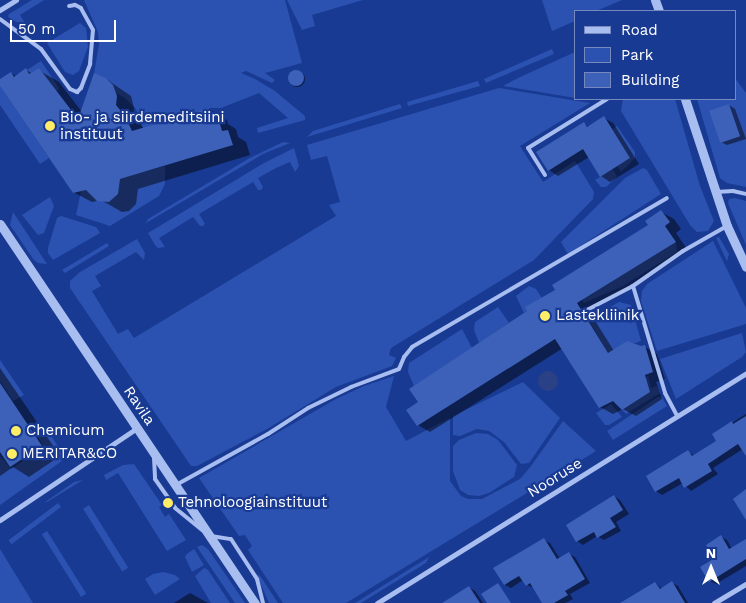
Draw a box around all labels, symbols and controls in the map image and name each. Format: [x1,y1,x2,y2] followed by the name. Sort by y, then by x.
[12,10,119,42] scale bar
[574,10,736,100] legend
[18,20,55,38] text: 50 m
[621,21,658,39] text: Road
[621,46,653,64] text: Park
[621,71,679,89] text: Building
[60,108,225,143] place label: Bio- ja siirdemeditsiini instituut
[44,120,56,132] marker: Bio- ja siirdemeditsiini instituut
[556,307,639,325] place label: Lastekliinik
[538,309,552,323] marker: Lastekliinik
[119,383,159,429] street label: Ravila
[26,422,104,440] place label: Chemicum
[10,425,22,437] marker: Chemicum
[22,445,117,463] place label: MERITAR&CO
[6,448,18,460] marker: MERITAR&CO
[524,454,586,502] street label: Nooruse
[178,494,327,512] place label: Tehnoloogiainstituut
[162,497,174,509] marker: Tehnoloogiainstituut
[686,543,736,593] north arrow
[706,545,716,561] text: N

